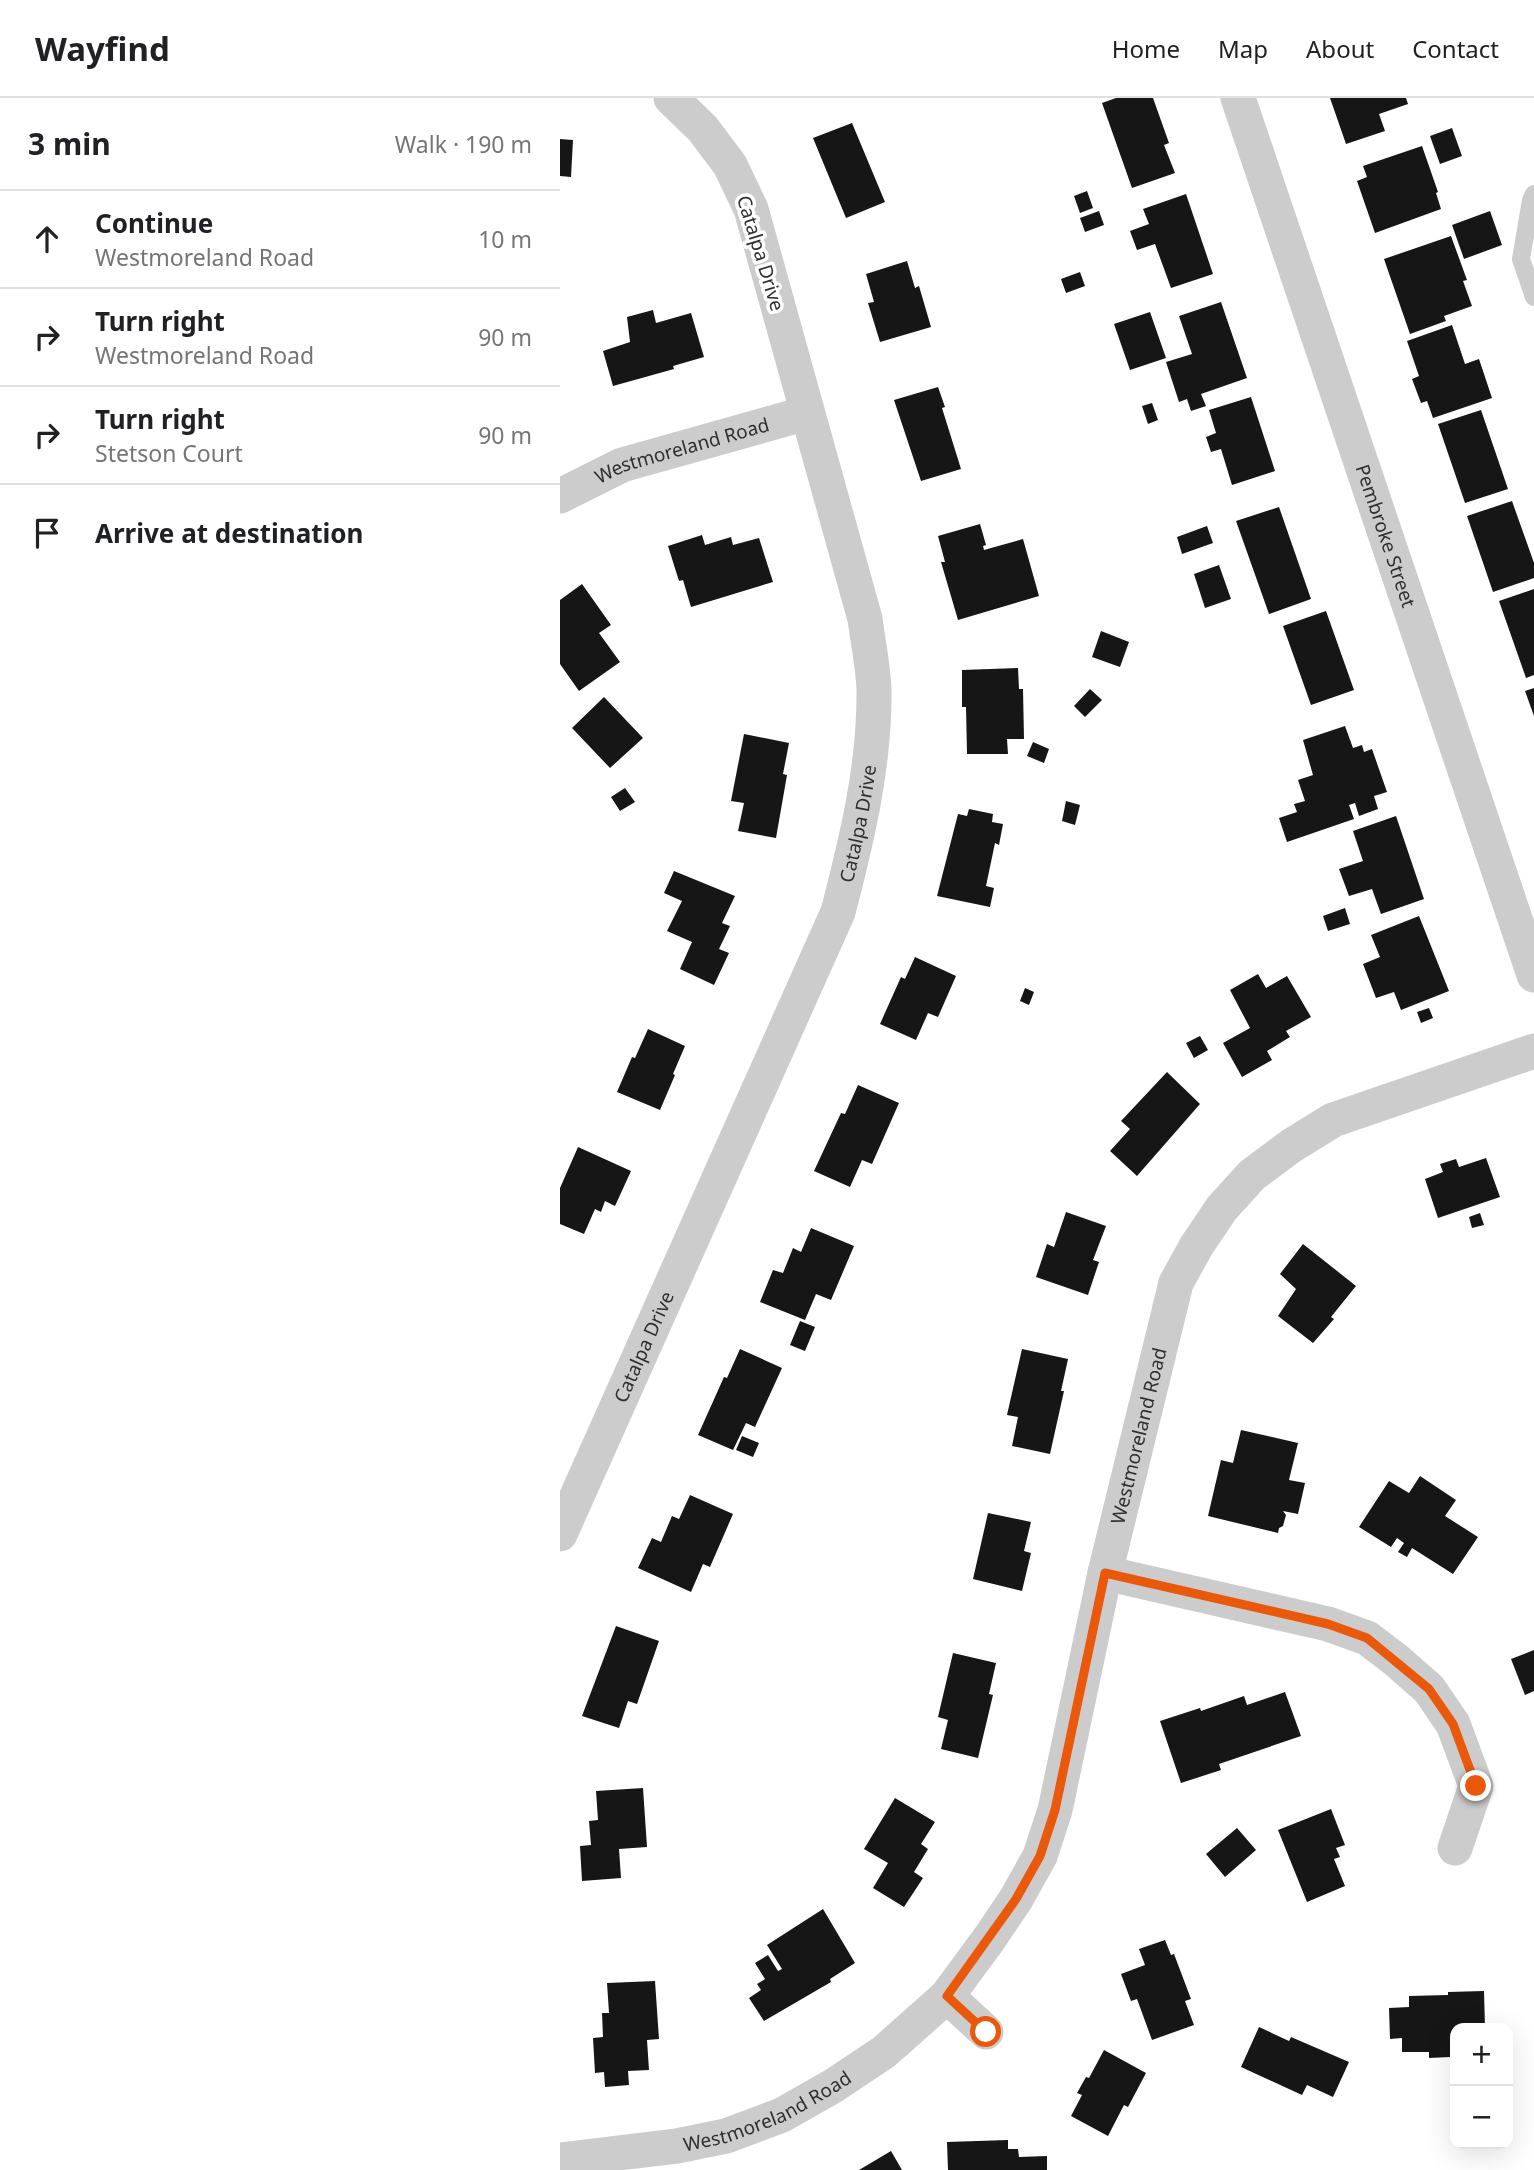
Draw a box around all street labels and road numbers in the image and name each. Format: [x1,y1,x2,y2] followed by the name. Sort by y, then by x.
[731,192,791,314] street label: Catalpa Drive
[590,411,772,490] street label: Westmoreland Road
[1350,461,1422,611] street label: Pembroke Street
[833,763,882,885] street label: Catalpa Drive
[607,1287,680,1407] street label: Catalpa Drive
[1104,1345,1173,1527] street label: Westmoreland Road
[681,2065,856,2157] street label: Westmoreland Road

